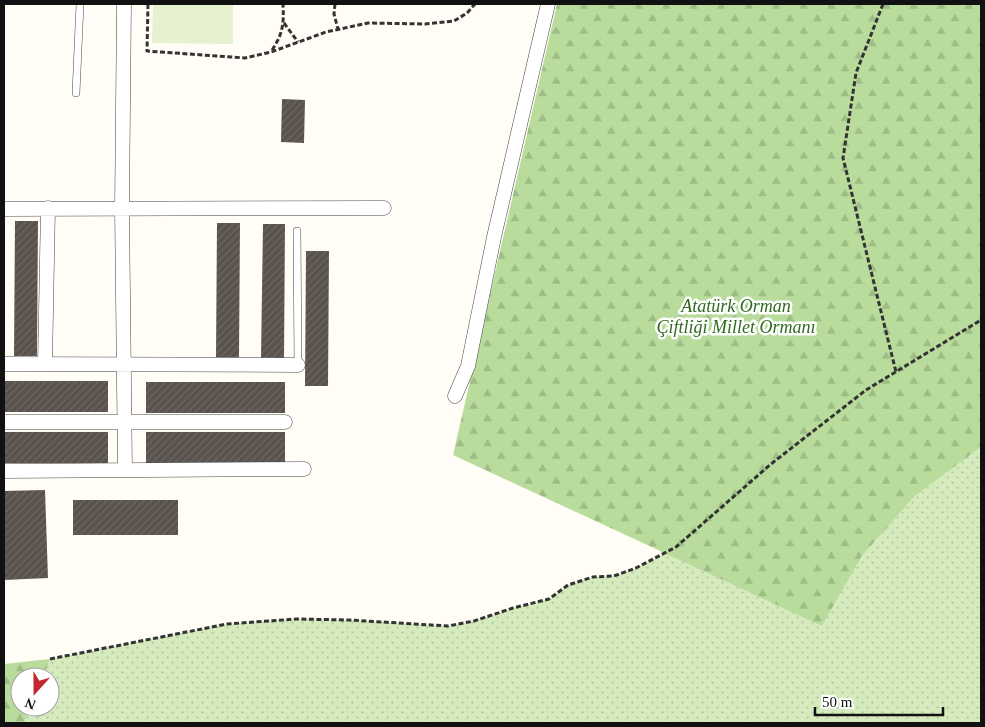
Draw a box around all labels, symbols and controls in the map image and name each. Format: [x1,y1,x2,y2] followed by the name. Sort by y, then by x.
[656,296,816,337] park label: Atatürk Orman Çiftliği Millet Ormanı
[10,667,60,717] north arrow
[815,684,942,716] scale bar
[822,694,853,710] text: 50 m
[23,695,38,712] text: N

